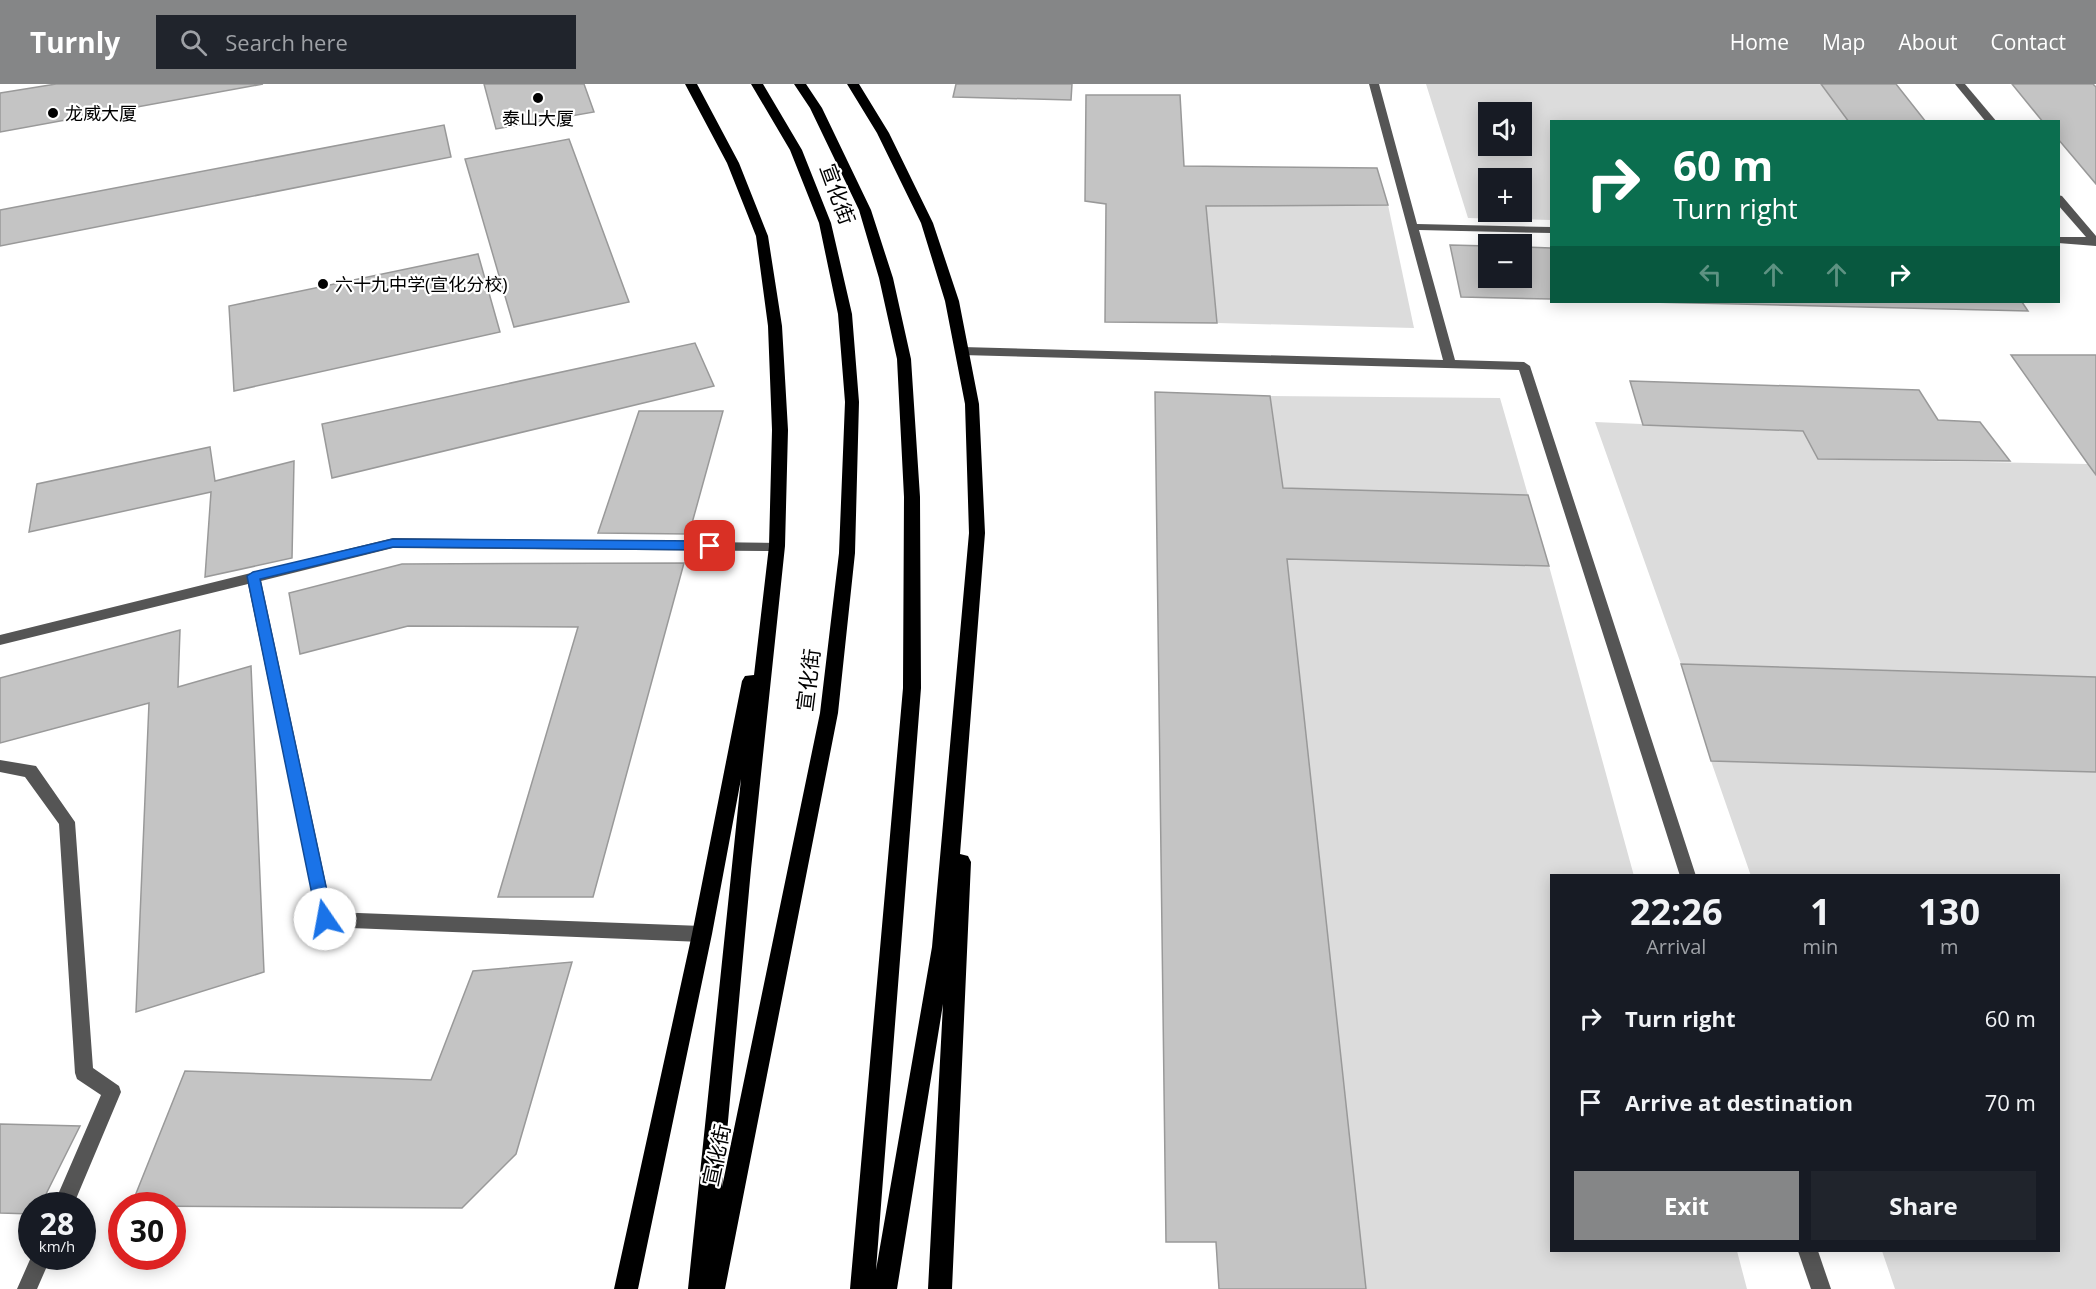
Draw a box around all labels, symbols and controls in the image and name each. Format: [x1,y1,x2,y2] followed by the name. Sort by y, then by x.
[156,15,576,69] search box
[30,23,120,61] text: Turnly
[177,26,210,59] icon: search
[225,27,348,57] text: Search here
[1730,28,1789,56] text: Home
[1822,28,1865,56] text: Map
[1898,28,1958,56] text: About
[1991,28,2066,56] text: Contact
[531,91,545,105] marker: 泰山大厦
[65,101,137,125] place label: 龙威大厦
[1478,102,1532,288] map controls
[1478,102,1532,156] button: sound
[46,106,60,120] marker: 龙威大厦
[502,106,574,130] place label: 泰山大厦
[1673,136,1773,193] text: 60 m
[1574,144,1652,222] icon: right
[814,160,862,228] street label: 宣化街
[1478,168,1532,222] button: +
[1673,190,1798,227] text: Turn right
[1478,234,1532,288] button: −
[1694,258,1727,291] icon: left
[1757,258,1790,291] icon: ahead
[1820,258,1853,291] icon: ahead
[1883,258,1916,291] icon: right
[335,272,508,296] place label: 六十九中学(宣化分校)
[316,277,330,291] marker: 六十九中学(宣化分校)
[684,520,735,571] pin
[693,529,726,562] icon: arrive
[790,647,826,713] street label: 宣化街
[293,887,357,951] position arrow
[1630,887,1723,936] text: 22:26
[1810,887,1831,936] text: 1
[1918,887,1980,936] text: 130
[1646,933,1706,960] text: Arrival
[1802,933,1838,960] text: min
[1940,933,1958,960] text: m
[1574,1002,1607,1035] icon: right
[1625,1003,1736,1033] text: Turn right
[1985,1003,2036,1033] text: 60 m
[1574,1086,1607,1119] icon: arrive
[1625,1087,1853,1117] text: Arrive at destination
[1985,1087,2036,1117] text: 70 m
[696,1121,736,1189] street label: 宣化街
[1574,1171,1799,1240] button: Exit
[1811,1171,2036,1240] button: Share
[108,1192,186,1270] speed limit sign: 30
[40,1203,74,1244] text: 28
[39,1236,75,1256] text: km/h

